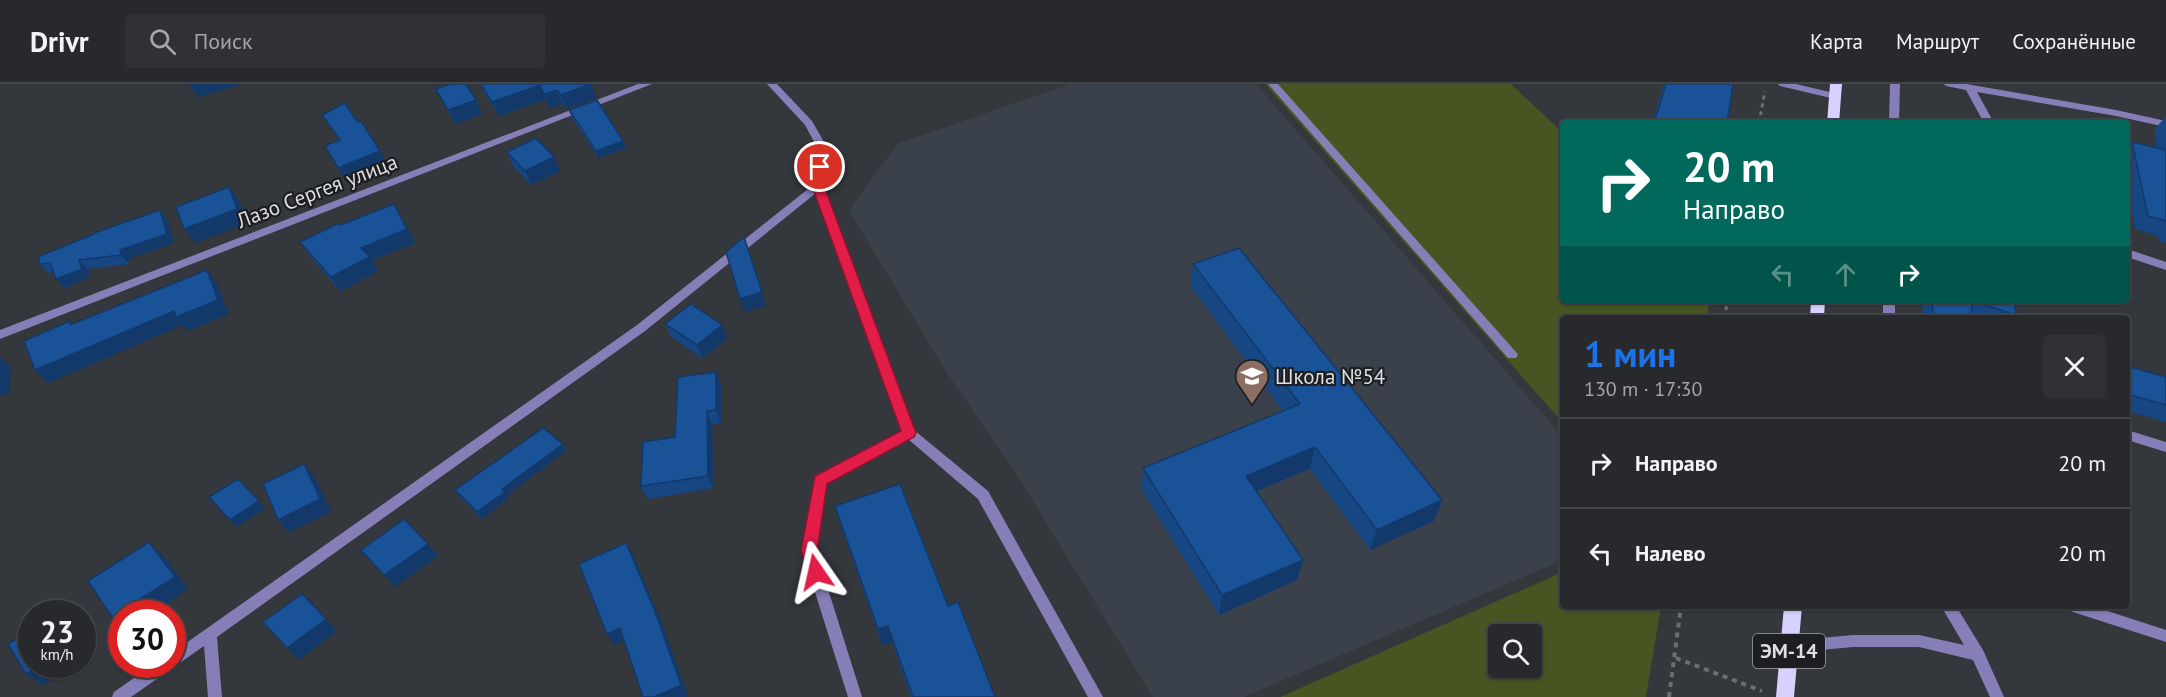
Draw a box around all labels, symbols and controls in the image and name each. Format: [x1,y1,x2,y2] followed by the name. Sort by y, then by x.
[125,14,545,68] search box
[30,23,89,60] text: Drivr
[146,25,179,58] icon: search
[194,27,252,55] text: Поиск
[1810,28,1863,55] text: Карта
[1896,28,1979,55] text: Маршрут
[2012,28,2136,55] text: Сохранённые
[1683,139,1775,194] text: 20 m
[794,141,845,192] pin
[1584,144,1662,222] icon: right
[232,148,401,234] street label: Лазо Сергея улица
[803,150,836,183] icon: arrive
[1683,192,1785,226] text: Направо
[1766,258,1799,291] icon: left
[1829,258,1862,291] icon: ahead
[1892,258,1925,291] icon: right
[1584,330,1676,377] text: 1 мин
[2043,335,2106,398] button: close
[1234,358,1270,405] school or university icon: Школа №54
[1275,363,1385,390] place label: Школа №54
[1584,376,1702,402] text: 130 m · 17:30
[1584,447,1617,480] icon: right
[1635,449,1718,477] text: Направо
[2058,449,2106,477] text: 20 m
[1584,537,1617,570] icon: left
[1635,539,1706,567] text: Налево
[2058,539,2106,567] text: 20 m
[784,540,848,604] position arrow
[108,600,186,678] speed limit sign: 30
[40,612,74,651] text: 23
[1488,624,1542,678] map controls
[1488,624,1542,678] button: search
[1753,634,1825,668] road number: ЭМ-14
[41,645,73,664] text: km/h

